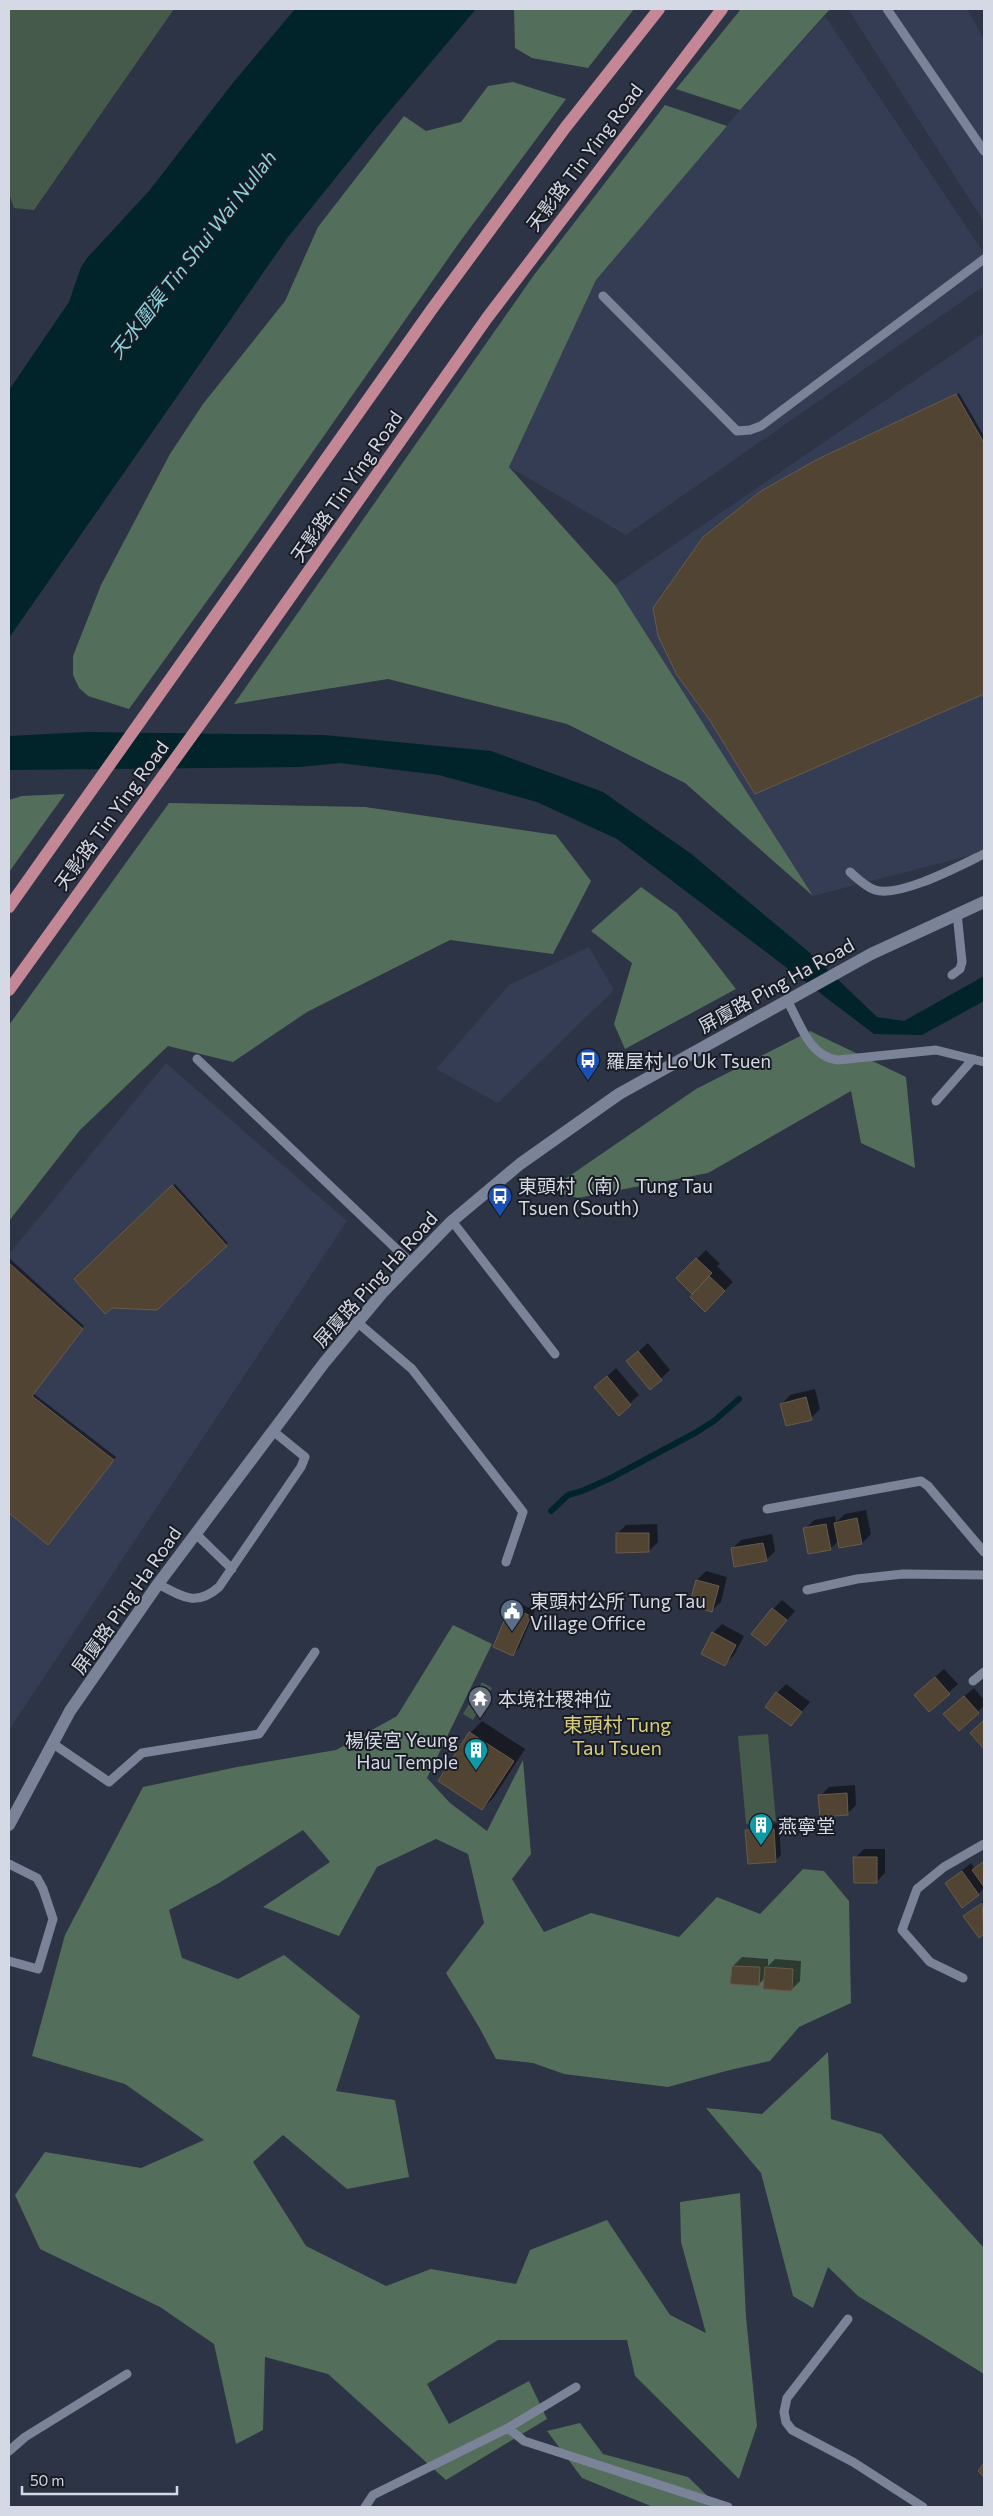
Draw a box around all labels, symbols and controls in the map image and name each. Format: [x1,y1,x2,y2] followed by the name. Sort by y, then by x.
[521,79,647,235] street label: 天影路 Tin Ying Road
[103,145,281,363] water label: 天水圍渠 Tin Shui Wai Nullah
[285,406,407,566] street label: 天影路 Tin Ying Road
[49,736,173,894] street label: 天影路 Tin Ying Road
[694,933,858,1037] street label: 屏廈路 Ping Ha Road
[575,1047,601,1081] bus stop icon: 羅屋村 Lo Uk Tsuen
[606,1049,771,1072] place label: 羅屋村 Lo Uk Tsuen
[518,1174,713,1219] place label: 東頭村（南） Tung Tau Tsuen (South)
[487,1183,513,1217] bus stop icon: 東頭村（南） Tung Tau Tsuen (South)
[308,1206,442,1352] street label: 屏廈路 Ping Ha Road
[67,1522,185,1678] street label: 屏廈路 Ping Ha Road
[530,1589,706,1634] place label: 東頭村公所 Tung Tau Village Office
[499,1598,525,1632] public building icon: 東頭村公所 Tung Tau Village Office
[467,1685,493,1719] temple icon: 本境社稷神位
[498,1687,612,1710] place label: 本境社稷神位
[563,1712,671,1759] district label: 東頭村 Tung Tau Tsuen
[345,1728,458,1773] place label: 楊侯宮 Yeung Hau Temple
[463,1737,489,1771] building icon: 楊侯宮 Yeung Hau Temple
[748,1812,774,1846] building icon: 燕寧堂
[778,1814,835,1837] place label: 燕寧堂
[22,2464,178,2496] scale bar
[30,2471,64,2489] text: 50 m

